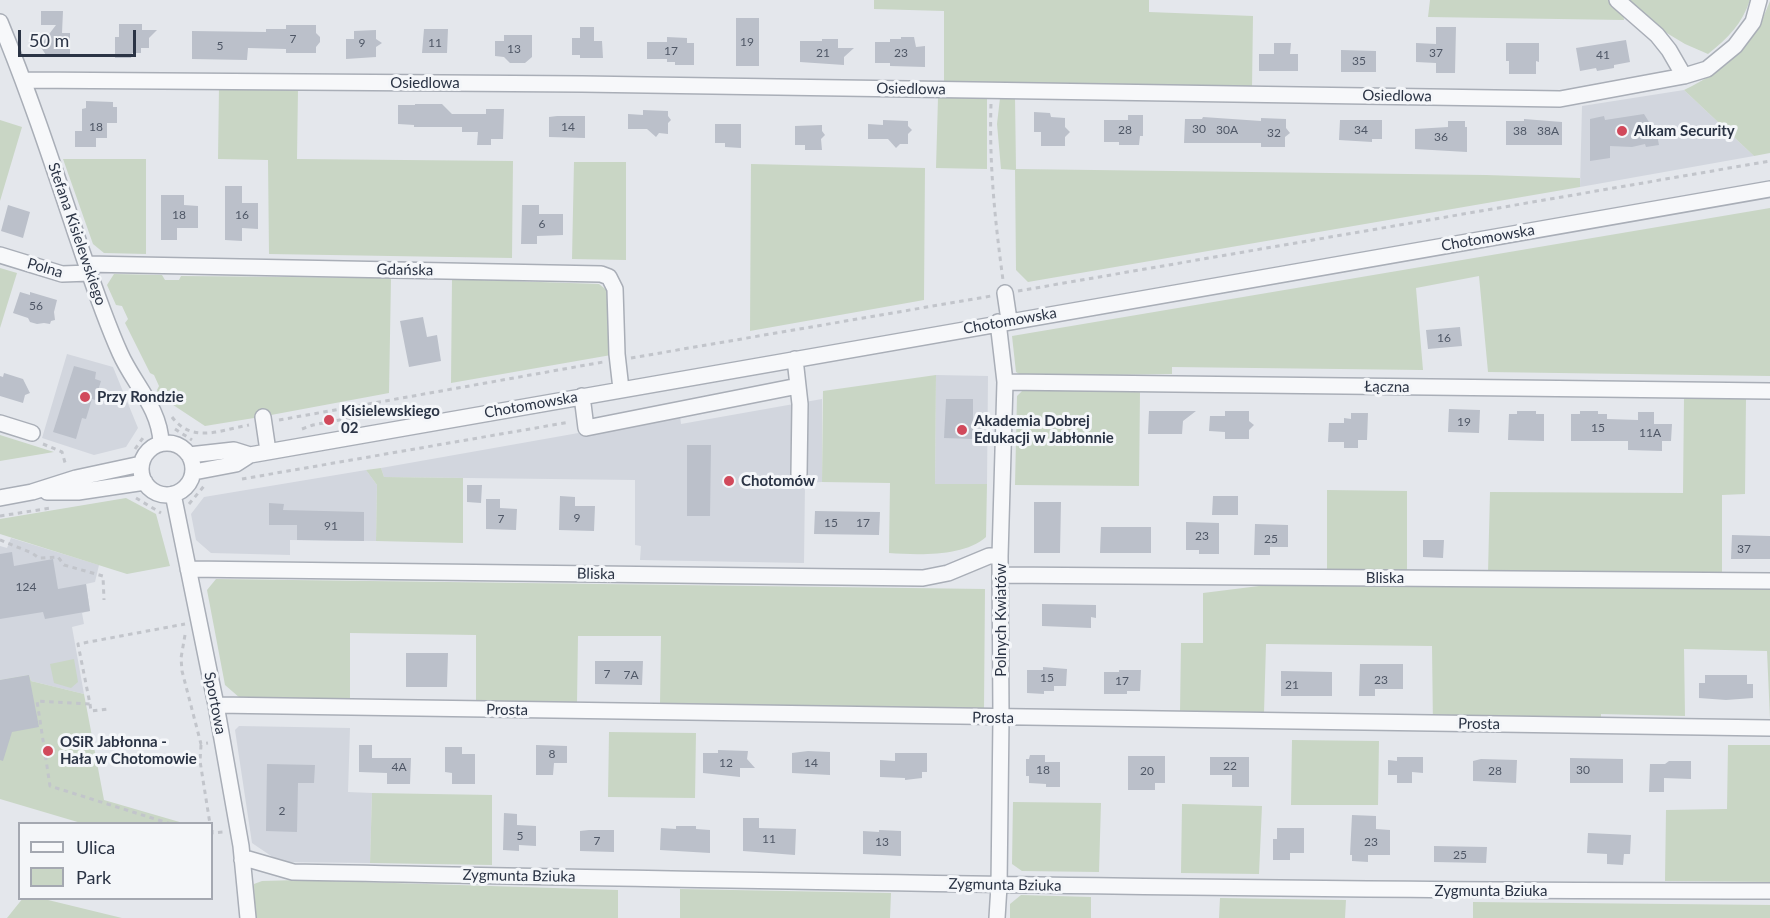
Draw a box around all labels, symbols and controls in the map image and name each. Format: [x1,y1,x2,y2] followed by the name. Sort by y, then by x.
[21,18,140,56] scale bar
[29,29,69,51] text: 50 m
[290,32,296,46] house number: 7
[740,35,754,49] house number: 19
[359,36,365,50] house number: 9
[428,36,442,50] house number: 11
[217,39,223,53] house number: 5
[507,42,521,56] house number: 13
[664,44,678,58] house number: 17
[816,46,830,60] house number: 21
[894,46,908,60] house number: 23
[1429,46,1443,60] house number: 37
[1596,48,1610,62] house number: 41
[1352,54,1366,68] house number: 35
[390,74,460,92] street label: Osiedlowa
[876,79,946,99] street label: Osiedlowa
[1362,86,1432,106] street label: Osiedlowa
[89,120,103,134] house number: 18
[561,120,575,134] house number: 14
[1192,122,1206,136] house number: 30
[1634,122,1735,140] place label: Alkam Security
[1118,123,1132,137] house number: 28
[1216,123,1238,137] house number: 30A
[1354,123,1368,137] house number: 34
[1513,124,1527,138] house number: 38
[1537,124,1559,138] house number: 38A
[1615,124,1629,138] marker: Alkam Security
[1267,126,1281,140] house number: 32
[1434,130,1448,144] house number: 36
[44,160,110,308] street label: Stefana Kisielewskiego
[172,208,186,222] house number: 18
[235,208,249,222] house number: 16
[539,217,545,231] house number: 6
[1440,221,1536,255] street label: Chotomowska
[25,254,65,282] street label: Polna
[377,261,433,279] street label: Gdańska
[29,299,43,313] house number: 56
[962,304,1058,338] street label: Chotomowska
[1437,331,1451,345] house number: 16
[1364,378,1410,396] street label: Łączna
[97,388,184,406] place label: Przy Rondzie
[483,388,579,422] street label: Chotomowska
[78,390,92,404] marker: Przy Rondzie
[341,402,440,437] place label: Kisielewskiego 02
[974,412,1114,447] place label: Akademia Dobrej Edukacji w Jabłonnie
[322,413,336,427] marker: Kisielewskiego 02
[1457,415,1471,429] house number: 19
[1591,421,1605,435] house number: 15
[955,423,969,437] marker: Akademia Dobrej Edukacji w Jabłonnie
[1639,426,1661,440] house number: 11A
[741,472,815,490] place label: Chotomów
[722,474,736,488] marker: Chotomów
[574,511,580,525] house number: 9
[498,512,504,526] house number: 7
[824,516,838,530] house number: 15
[856,516,870,530] house number: 17
[324,519,338,533] house number: 91
[1195,529,1209,543] house number: 23
[1264,532,1278,546] house number: 25
[1737,542,1751,556] house number: 37
[992,563,1010,677] street label: Polnych Kwiatów
[577,565,615,583] street label: Bliska
[1366,569,1404,587] street label: Bliska
[16,580,36,594] house number: 124
[604,667,610,681] house number: 7
[623,668,639,682] house number: 7A
[200,670,230,736] street label: Sportowa
[1040,671,1054,685] house number: 15
[1374,673,1388,687] house number: 23
[1115,674,1129,688] house number: 17
[1285,678,1299,692] house number: 21
[486,701,528,719] street label: Prosta
[972,709,1014,727] street label: Prosta
[1458,715,1500,733] street label: Prosta
[60,733,197,768] place label: OSiR Jabłonna - Hała w Chotomowie
[41,744,55,758] marker: OSiR Jabłonna - Hała w Chotomowie
[549,747,555,761] house number: 8
[719,756,733,770] house number: 12
[804,756,818,770] house number: 14
[1223,759,1237,773] house number: 22
[391,760,407,774] house number: 4A
[1036,763,1050,777] house number: 18
[1576,763,1590,777] house number: 30
[1140,764,1154,778] house number: 20
[1488,764,1502,778] house number: 28
[279,804,285,818] house number: 2
[18,822,213,900] legend
[517,829,523,843] house number: 5
[762,832,776,846] house number: 11
[594,834,600,848] house number: 7
[875,835,889,849] house number: 13
[1364,835,1378,849] house number: 23
[76,836,115,858] text: Ulica
[1453,848,1467,862] house number: 25
[76,866,111,888] text: Park
[462,866,576,886] street label: Zygmunta Bziuka
[948,875,1062,895] street label: Zygmunta Bziuka
[1435,882,1547,900] street label: Zygmunta Bziuka

